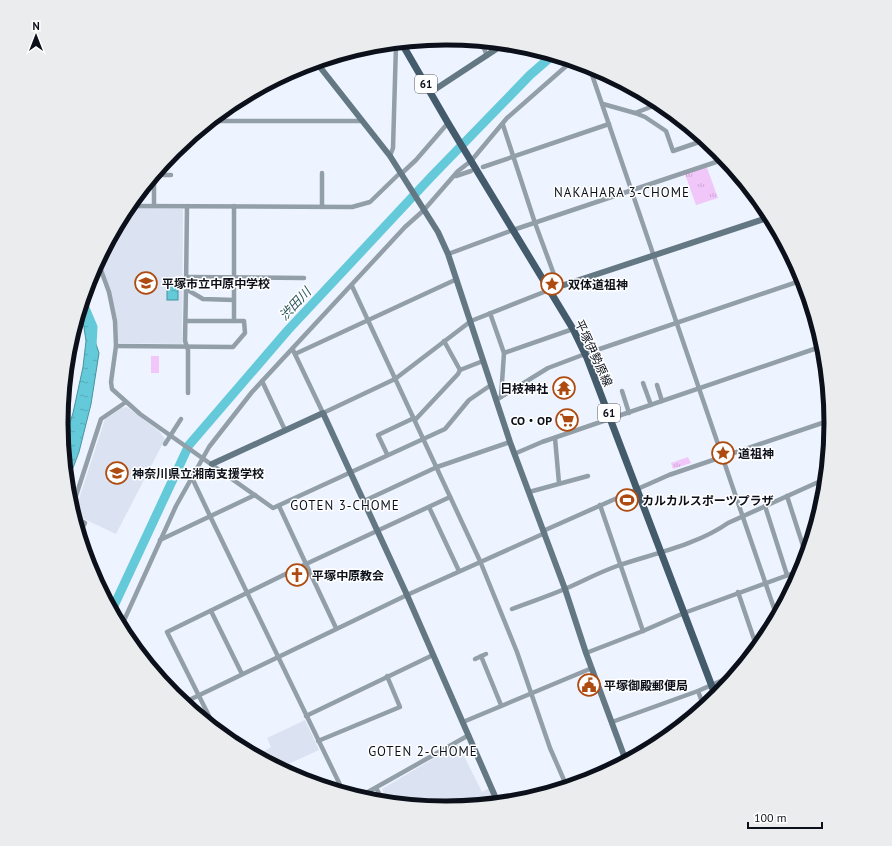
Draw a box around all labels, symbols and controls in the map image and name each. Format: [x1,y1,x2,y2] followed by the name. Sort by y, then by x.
[16,16,56,56] north arrow
[32,19,40,33] text: N
[415,75,437,93] road number: 61
[554,184,690,201] district label: NAKAHARA 3-CHOME
[133,270,159,296] school or university icon: 平塚市立中原中学校
[539,271,565,297] place icon: 双体道祖神
[162,276,270,291] place label: 平塚市立中原中学校
[568,277,628,292] place label: 双体道祖神
[275,282,316,324] water label: 渋田川
[572,317,616,389] street label: 平塚伊勢原線
[551,375,577,401] temple icon: 日枝神社
[500,381,548,396] place label: 日枝神社
[598,404,620,422] road number: 61
[554,407,580,433] supermarket icon: CO・OP
[511,413,552,428] place label: CO・OP
[710,440,736,466] place icon: 道祖神
[738,446,774,461] place label: 道祖神
[104,460,130,486] school or university icon: 神奈川県立湘南支援学校
[132,466,264,481] place label: 神奈川県立湘南支援学校
[614,487,640,513] sports icon: カルカルスポーツプラザ
[642,493,773,508] place label: カルカルスポーツプラザ
[290,497,400,514] district label: GOTEN 3-CHOME
[284,562,310,588] church icon: 平塚中原教会
[312,568,384,583] place label: 平塚中原教会
[576,672,602,698] public building icon: 平塚御殿郵便局
[604,678,688,693] place label: 平塚御殿郵便局
[368,743,478,760] district label: GOTEN 2-CHOME
[748,804,822,830] scale bar
[754,810,787,825] text: 100 m

